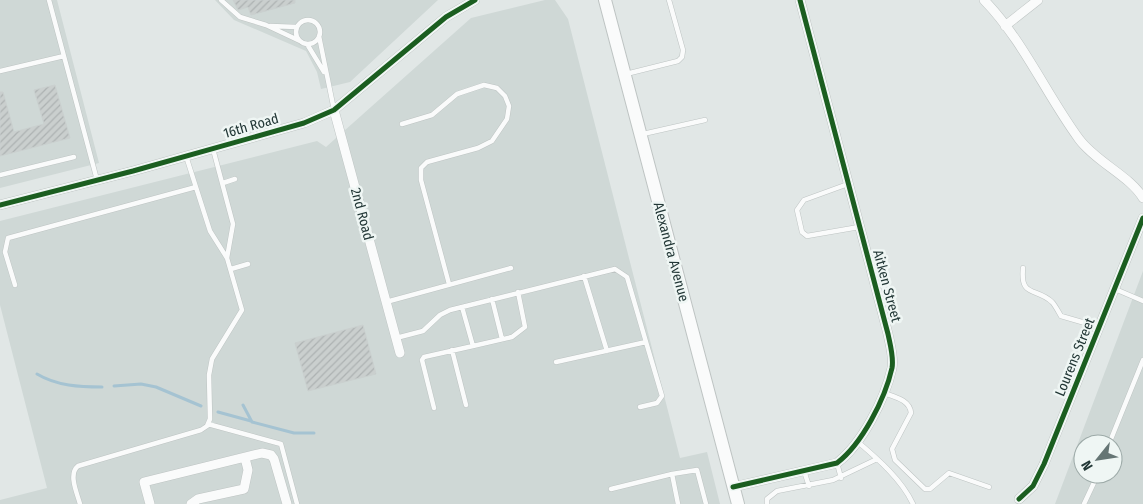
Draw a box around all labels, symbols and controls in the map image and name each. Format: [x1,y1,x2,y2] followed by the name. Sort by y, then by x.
[221,110,281,142] street label: 16th Road
[347,186,377,242] street label: 2nd Road
[650,200,692,304] street label: Alexandra Avenue
[869,248,905,324] street label: Aitken Street
[1052,315,1099,399] street label: Lourens Street
[1073,434,1123,484] north arrow
[1078,457,1097,473] text: N

